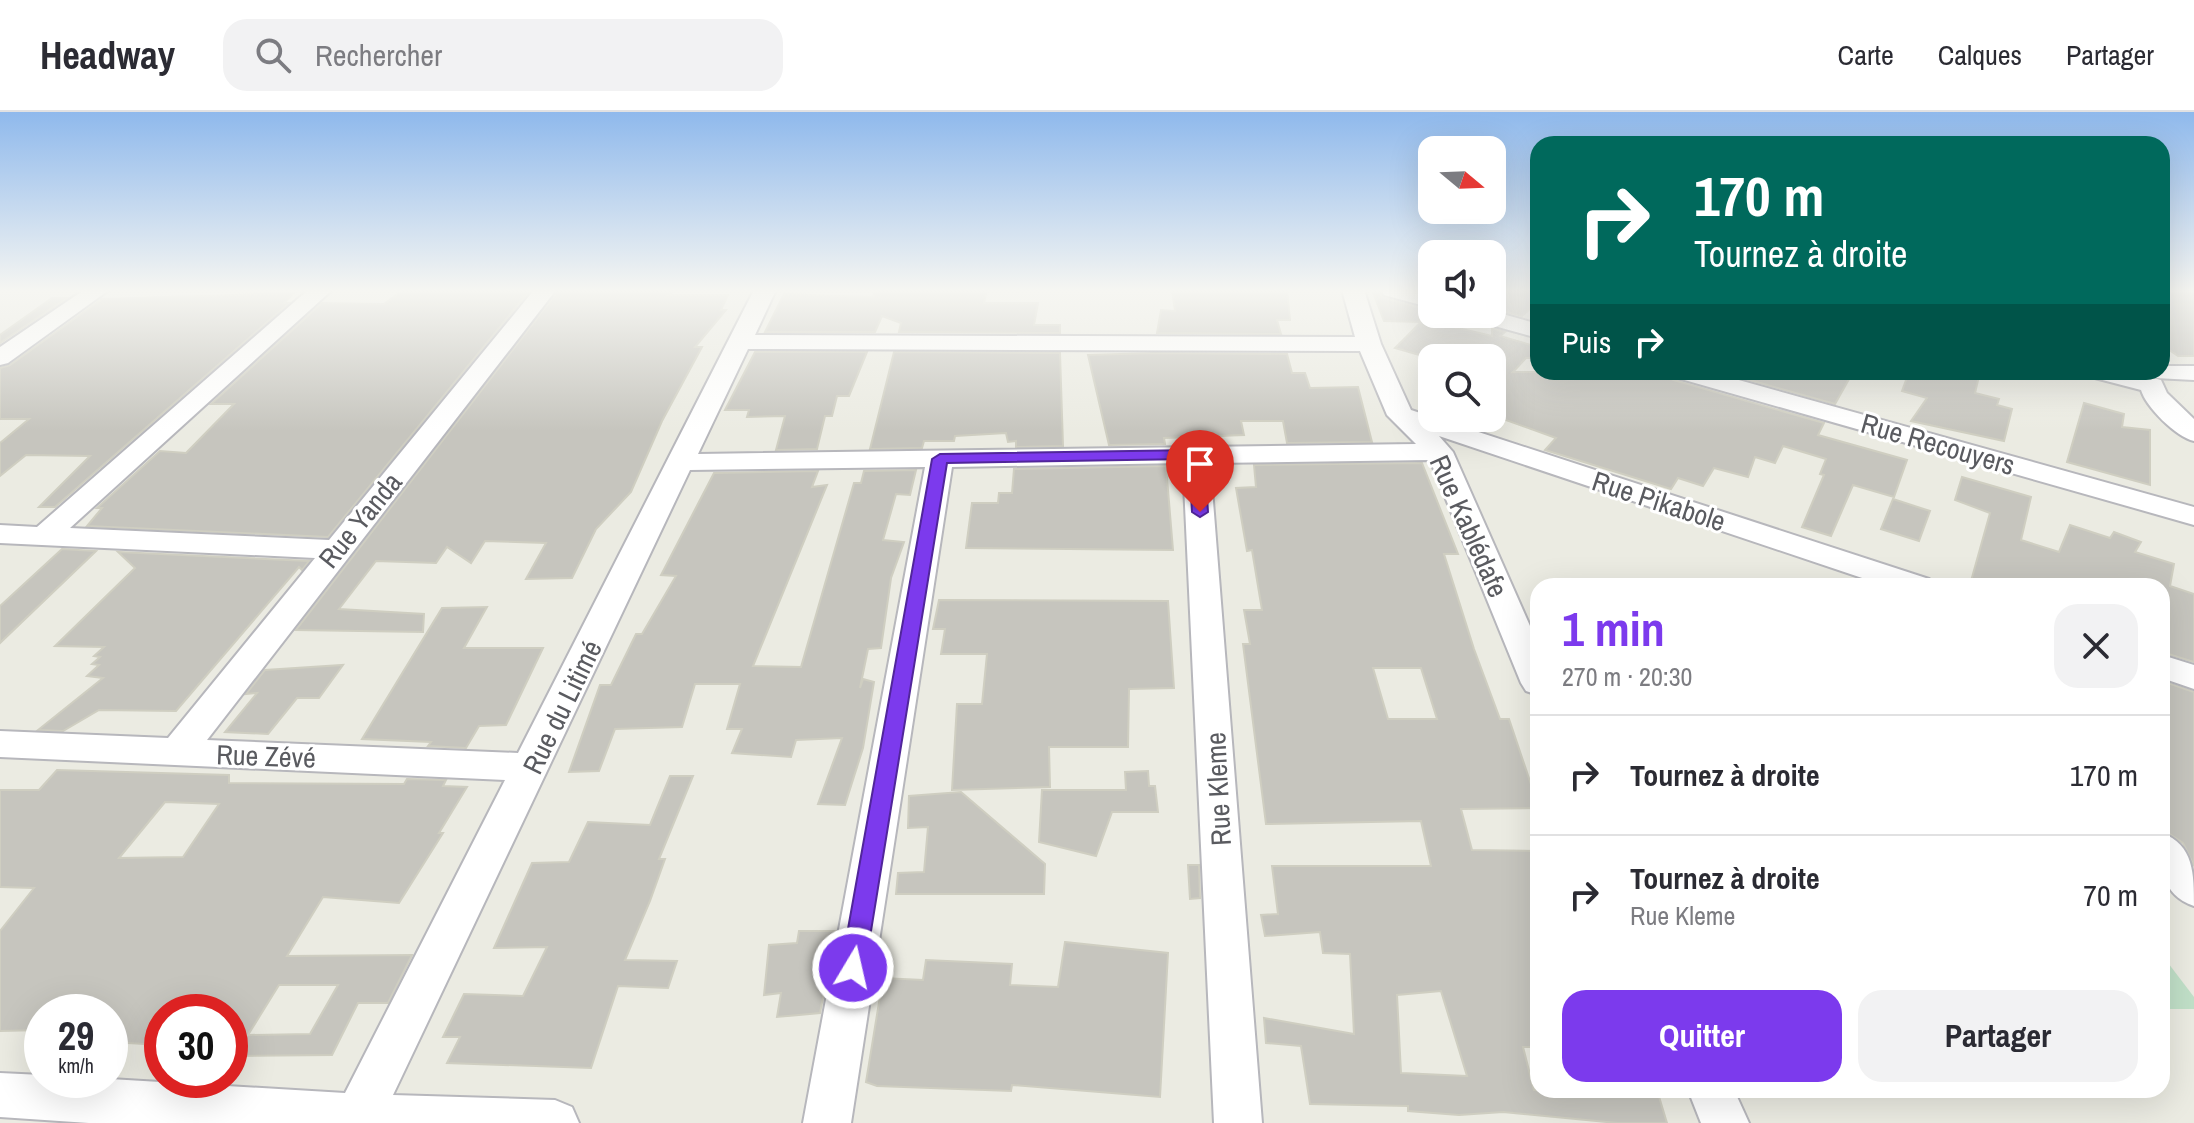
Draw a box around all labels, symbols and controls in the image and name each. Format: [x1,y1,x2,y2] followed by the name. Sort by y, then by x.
[223,19,783,91] search box
[40,30,175,81] text: Headway
[251,33,295,77] icon: search
[315,35,442,75] text: Rechercher
[1838,36,1894,74] text: Carte
[1938,36,2022,74] text: Calques
[2066,36,2154,74] text: Partager
[1418,136,1506,224] north arrow
[1418,136,1506,432] map controls
[1694,158,1824,233] text: 170 m
[1562,168,1666,272] icon: right
[1694,230,1907,278] text: Tournez à droite
[1418,240,1506,328] button: sound
[1627,320,1671,364] icon: right
[1562,322,1611,362] text: Puis
[1418,344,1506,432] button: search
[1857,404,2019,484] street label: Rue Recouyers
[1166,430,1234,512] pin
[1178,442,1222,486] icon: arrive
[1421,449,1517,603] street label: Rue Kablédafe
[1588,462,1730,540] street label: Rue Pikabole
[310,464,410,576] street label: Rue Yanda
[1562,596,1665,661] text: 1 min
[2054,604,2138,688] button: close
[513,634,611,780] street label: Rue du Litimé
[1562,659,1692,694] text: 270 m · 20:30
[1196,731,1240,847] street label: Rue Kleme
[216,735,316,777] street label: Rue Zévé
[1562,753,1606,797] icon: right
[1630,755,1820,795] text: Tournez à droite
[2070,755,2138,795] text: 170 m
[1630,858,1820,898] text: Tournez à droite
[1562,873,1606,917] icon: right
[2083,875,2138,915] text: 70 m
[1630,898,1735,933] text: Rue Kleme
[811,926,895,1010] position arrow
[1562,990,1842,1082] button: Quitter
[1858,990,2138,1082] button: Partager
[144,994,248,1098] speed limit sign: 30
[58,1009,94,1062] text: 29
[58,1052,94,1079] text: km/h

